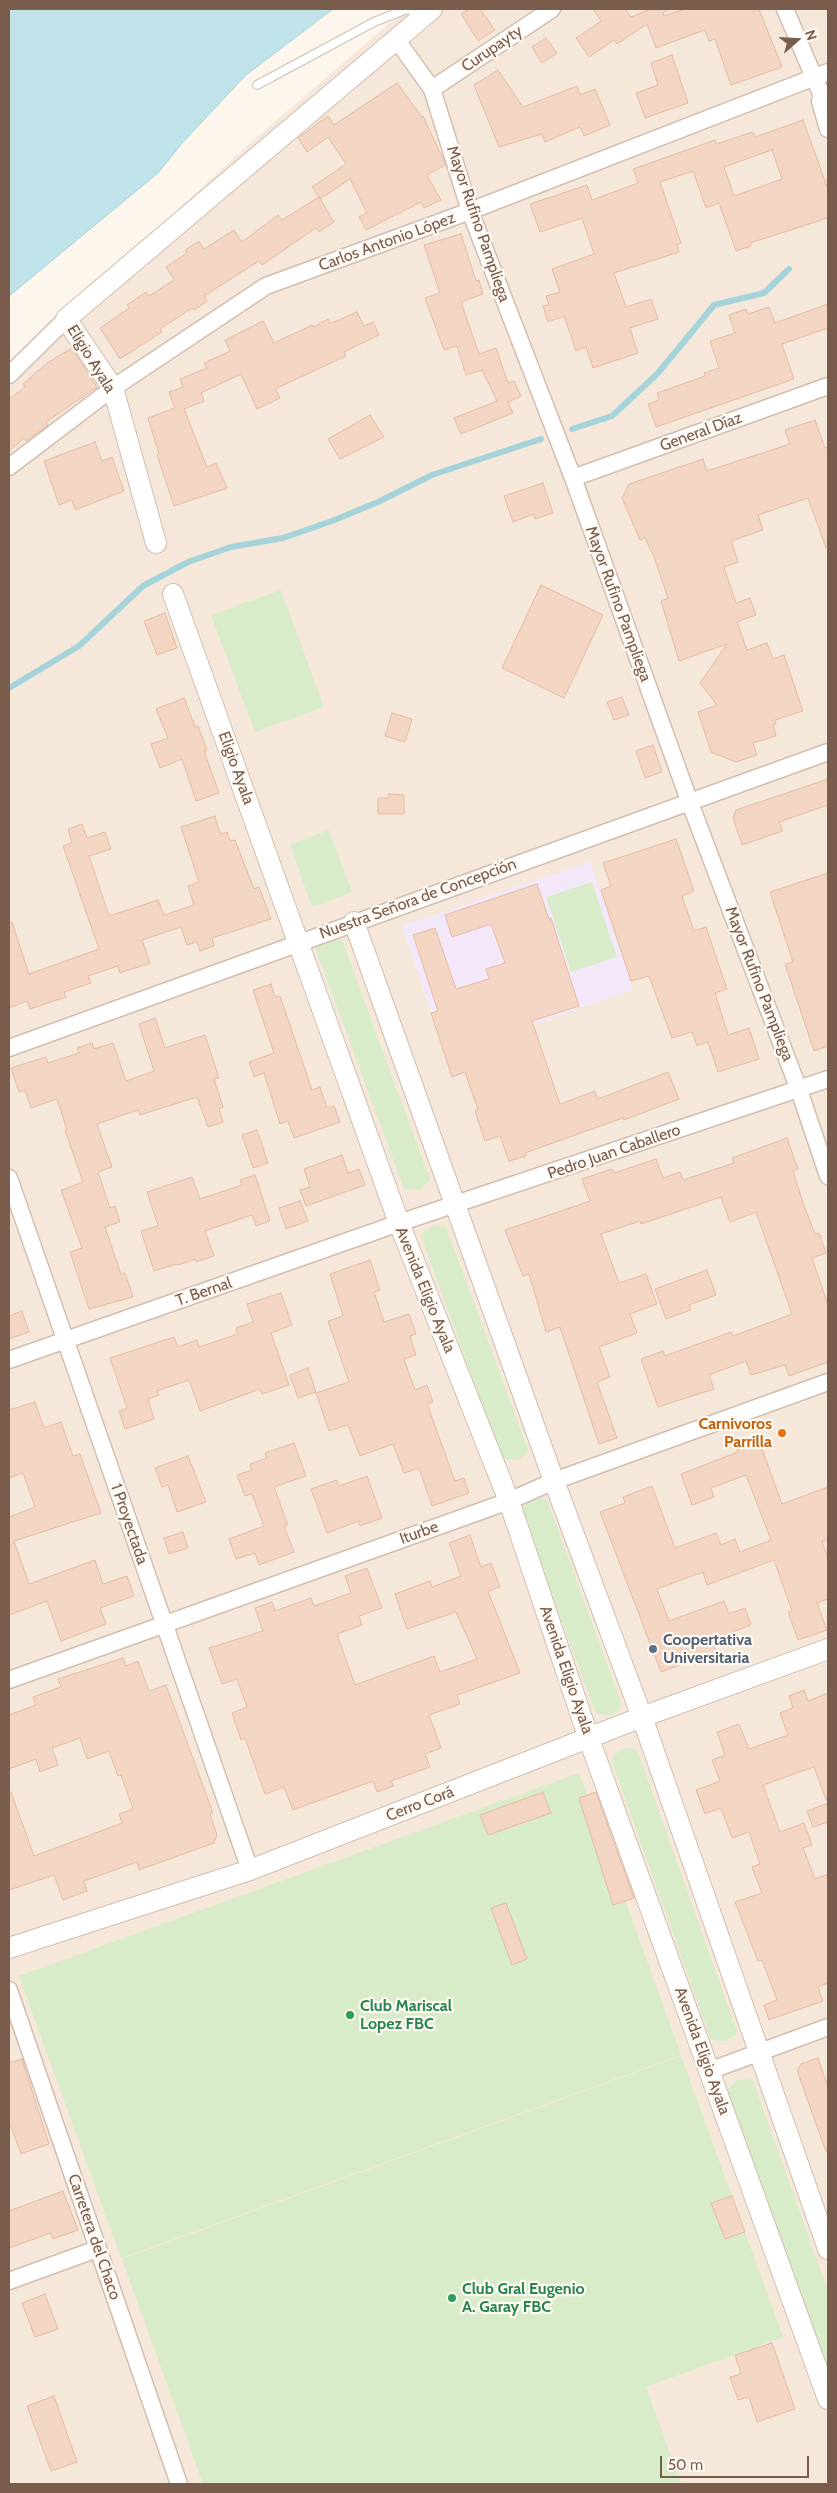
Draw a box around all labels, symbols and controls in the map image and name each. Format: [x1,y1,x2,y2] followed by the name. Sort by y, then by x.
[772,15,822,65] north arrow
[458,22,526,76] street label: Curupayty
[801,28,821,43] text: N
[442,143,514,305] street label: Mayor Rufino Pampliega
[316,208,458,276] street label: Carlos Antonio López
[63,321,119,397] street label: Eligio Ayala
[657,408,745,456] street label: General Díaz
[581,524,655,684] street label: Mayor Rufino Pampliega
[214,729,258,807] street label: Eligio Ayala
[317,854,519,944] street label: Nuestra Señora de Concepción
[721,904,797,1064] street label: Mayor Rufino Pampliega
[545,1120,683,1184] street label: Pedro Juan Caballero
[391,1224,459,1356] street label: Avenida Eligio Ayala
[173,1273,235,1311] street label: T. Bernal
[698,1414,772,1452] place label: Carnivoros Parrilla
[776,1427,788,1439] marker: Carnivoros Parrilla
[106,1481,152,1567] street label: 1 Proyectada
[397,1517,441,1549] street label: Iturbe
[535,1603,597,1737] street label: Avenida Eligio Ayala
[663,1630,752,1668] place label: Coopertativa Universitaria
[647,1643,659,1655] marker: Coopertativa Universitaria
[383,1782,457,1826] street label: Cerro Corá
[670,1985,734,2117] street label: Avenida Eligio Ayala
[360,1996,452,2034] place label: Club Mariscal Lopez FBC
[344,2009,356,2021] marker: Club Mariscal Lopez FBC
[63,2171,125,2303] street label: Carretera del Chaco
[462,2279,585,2317] place label: Club Gral Eugenio A. Garay FBC
[446,2292,458,2304] marker: Club Gral Eugenio A. Garay FBC
[662,2446,811,2478] scale bar
[668,2456,703,2474] text: 50 m

